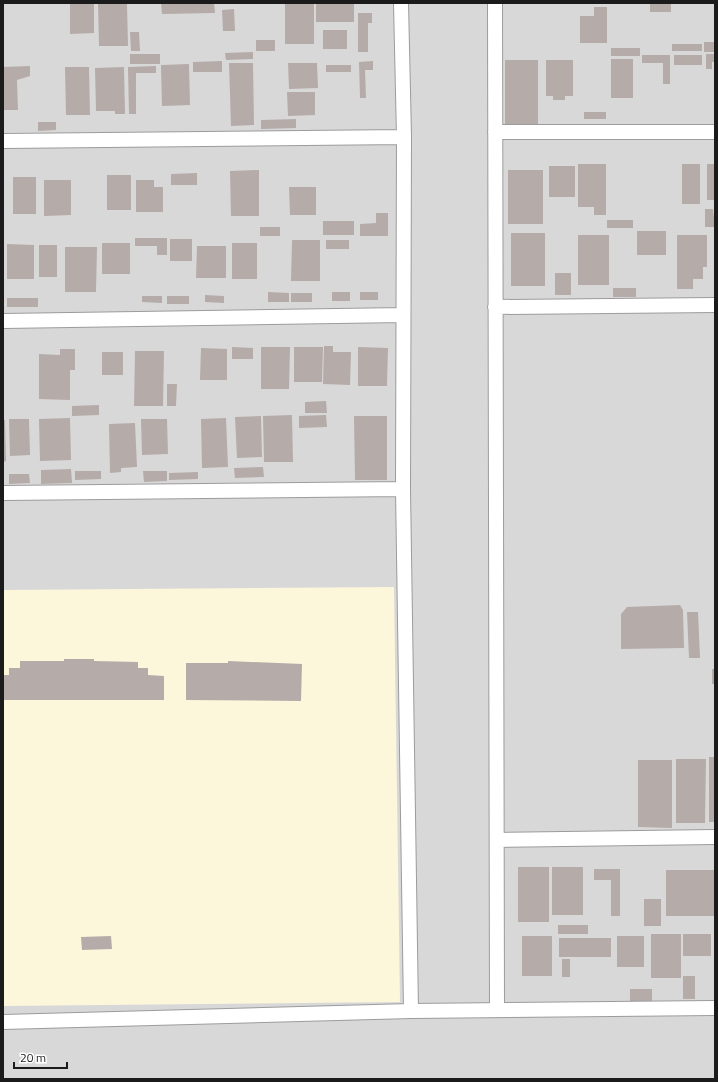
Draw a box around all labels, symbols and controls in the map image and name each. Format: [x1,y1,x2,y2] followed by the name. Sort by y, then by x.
[14,1044,67,1070] scale bar
[20,1048,46,1067] text: 20 m

